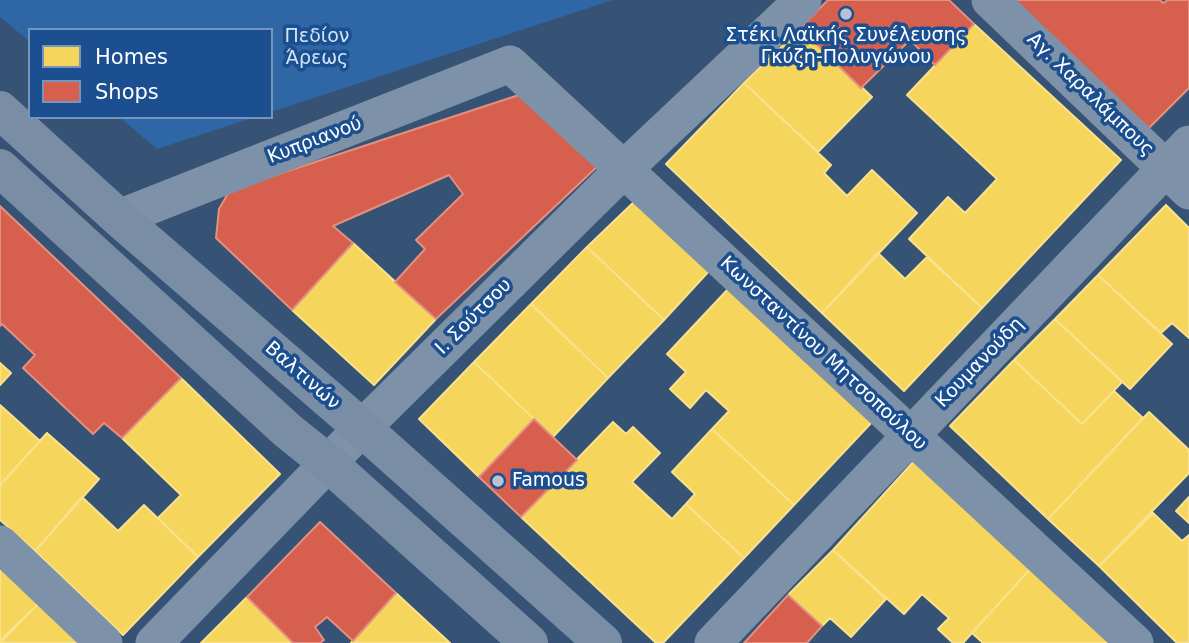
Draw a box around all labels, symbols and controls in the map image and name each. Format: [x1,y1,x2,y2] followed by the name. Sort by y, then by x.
[838,6,854,22] marker: Στέκι Λαϊκής Συνέλευσης Γκύζη-Πολυγώνου
[725,25,967,69] place label: Στέκι Λαϊκής Συνέλευσης Γκύζη-Πολυγώνου
[285,26,349,70] park label: Πεδίον Άρεως
[28,28,273,119] legend
[1022,29,1158,161] street label: Αγ. Χαραλάμπους
[95,45,168,69] text: Homes
[95,80,159,104] text: Shops
[265,113,365,169] street label: Κυπριανού
[715,252,931,456] street label: Κωνσταντίνου Μητσοπούλου
[431,274,517,360] street label: Ι. Σούτσου
[931,313,1029,413] street label: Κουμανούδη
[260,337,344,415] street label: Βαλτινών
[512,470,585,492] place label: Famous
[490,473,506,489] marker: Famous

